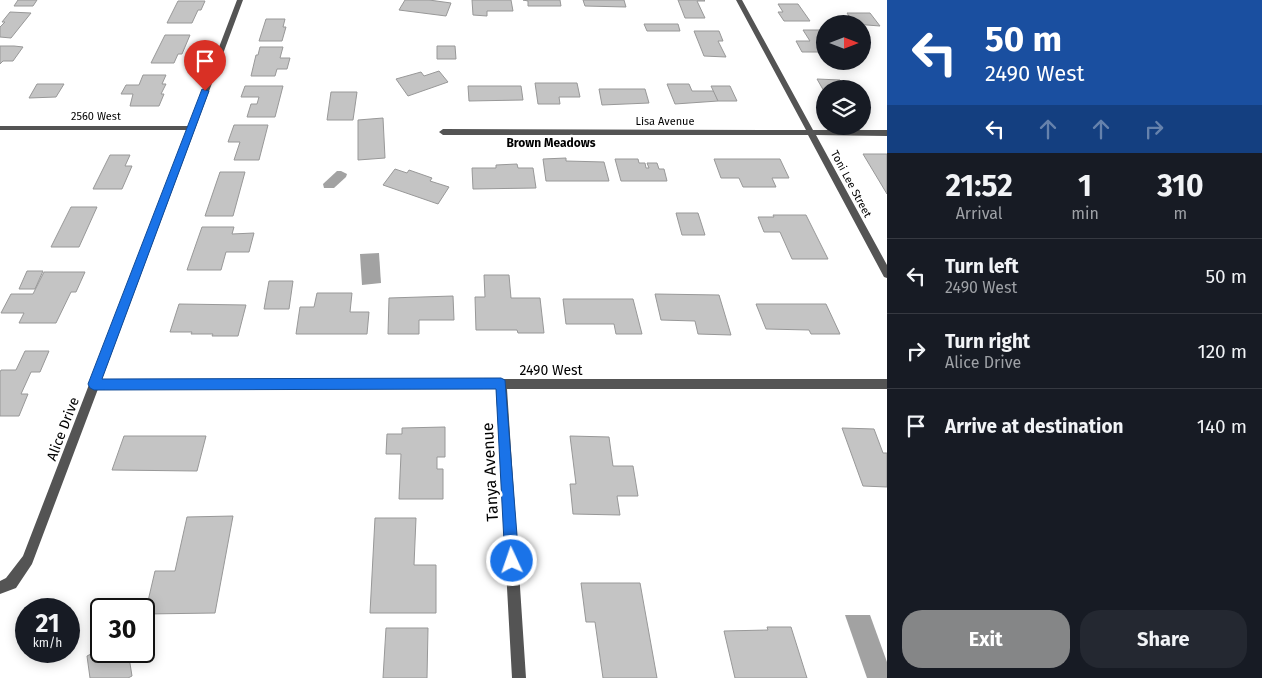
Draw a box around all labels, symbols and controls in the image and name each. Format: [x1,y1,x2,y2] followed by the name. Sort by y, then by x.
[816,15,871,70] north arrow
[816,15,871,135] map controls
[985,18,1062,60] text: 50 m
[902,20,967,85] icon: left
[184,40,226,91] pin
[191,47,219,75] icon: arrive
[985,60,1084,87] text: 2490 West
[816,80,871,135] button: layers
[71,110,121,123] street label: 2560 West
[635,115,695,128] street label: Lisa Avenue
[981,115,1009,143] icon: left
[1034,115,1062,143] icon: ahead
[1087,115,1115,143] icon: ahead
[1140,115,1168,143] icon: right
[506,136,596,150] district label: Brown Meadows
[828,148,874,220] street label: Toni Lee Street
[945,168,1013,204] text: 21:52
[1078,168,1092,204] text: 1
[1157,168,1204,204] text: 310
[956,204,1003,223] text: Arrival
[1071,204,1099,223] text: min
[1174,204,1187,223] text: m
[945,255,1019,278] text: Turn left
[902,262,930,290] icon: left
[1206,265,1247,288] text: 50 m
[945,278,1017,297] text: 2490 West
[945,330,1030,353] text: Turn right
[902,337,930,365] icon: right
[1197,340,1247,363] text: 120 m
[945,353,1021,372] text: Alice Drive
[519,362,584,379] street label: 2490 West
[43,395,83,463] street label: Alice Drive
[902,412,930,440] icon: arrive
[945,415,1124,438] text: Arrive at destination
[1197,415,1247,438] text: 140 m
[478,422,502,522] street label: Tanya Avenue
[485,534,537,586] position arrow
[90,598,155,663] speed limit sign: 30
[36,609,59,639] text: 21
[902,610,1070,668] button: Exit
[1080,610,1247,668] button: Share
[33,636,62,650] text: km/h

